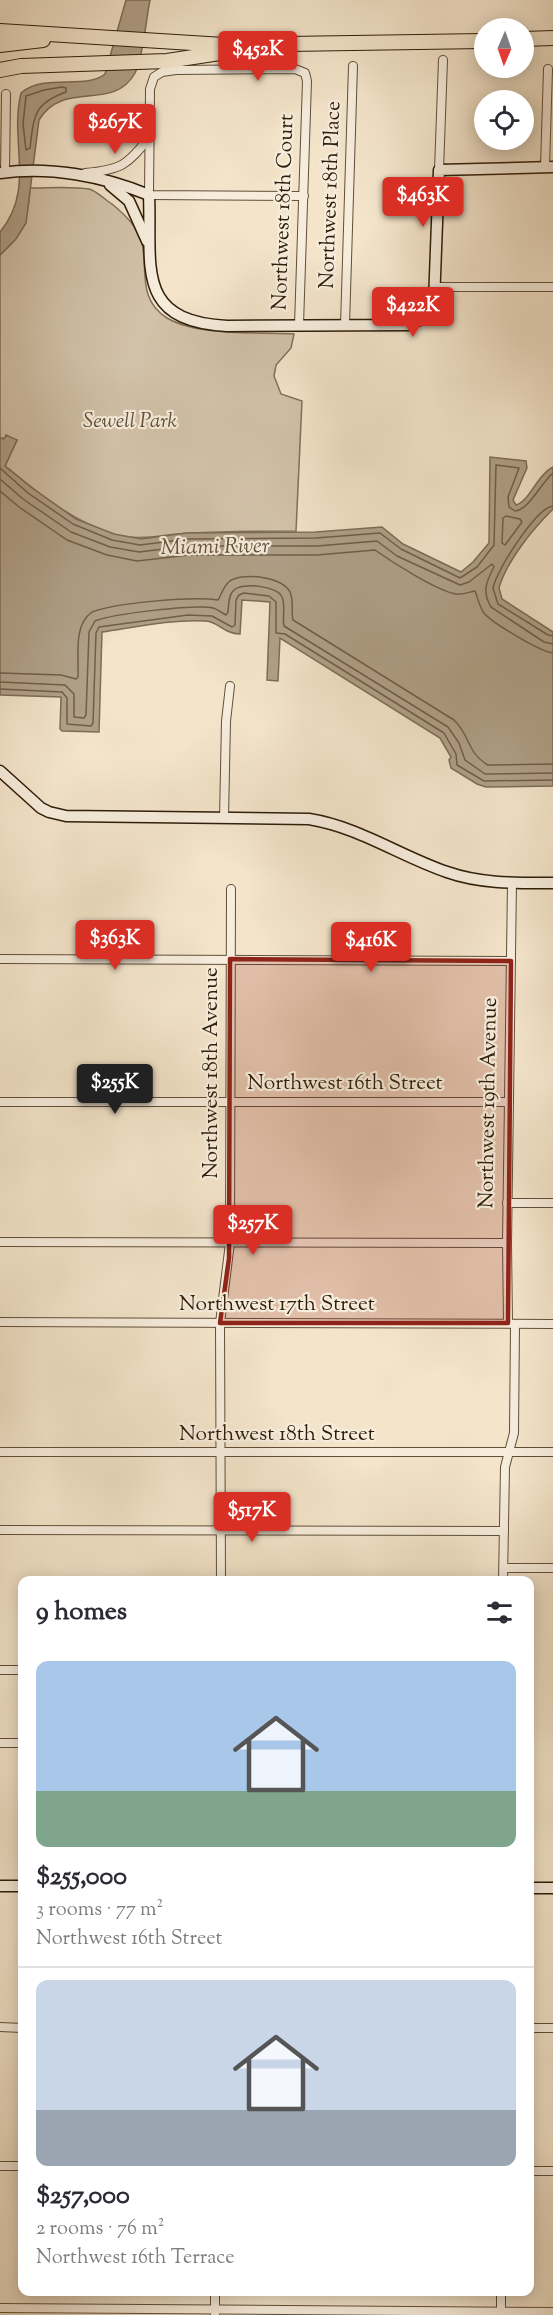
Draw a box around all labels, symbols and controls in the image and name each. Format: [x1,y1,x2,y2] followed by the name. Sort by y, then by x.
[474,18,534,78] north arrow
[474,18,534,150] map controls
[216,31,300,82] pin: $452K
[232,36,284,65] text: $452K
[474,90,534,150] button: locate
[313,101,349,289] street label: Northwest 18th Place
[73,104,157,155] pin: $267K
[88,109,142,138] text: $267K
[266,113,302,311] street label: Northwest 18th Court
[381,177,465,228] pin: $463K
[396,182,450,211] text: $463K
[371,287,455,338] pin: $422K
[386,292,440,321] text: $422K
[83,407,177,437] park label: Sewell Park
[160,531,270,565] water label: Miami River
[73,920,157,971] pin: $363K
[329,922,413,973] pin: $416K
[89,925,141,954] text: $363K
[345,927,397,956] text: $416K
[197,967,227,1179] street label: Northwest 18th Avenue
[472,997,506,1209] street label: Northwest 19th Avenue
[73,1064,157,1115] pin: $255K
[91,1069,139,1098] text: $255K
[247,1069,443,1099] street label: Northwest 16th Street
[211,1205,295,1256] pin: $257K
[227,1210,279,1239] text: $257K
[179,1290,375,1320] street label: Northwest 17th Street
[179,1420,375,1450] street label: Northwest 18th Street
[210,1492,294,1543] pin: $517K
[228,1497,276,1526] text: $517K
[36,1594,127,1631] text: 9 homes
[483,1596,516,1629] icon: filters
[222,1700,330,1808] icon: home
[36,1859,127,1896] text: $255,000
[36,1896,163,1925] text: 3 rooms · 77 m²
[36,1925,222,1954] text: Northwest 16th Street
[222,2019,330,2127] icon: home
[36,2178,130,2215] text: $257,000
[36,2215,164,2244] text: 2 rooms · 76 m²
[36,2244,235,2273] text: Northwest 16th Terrace

